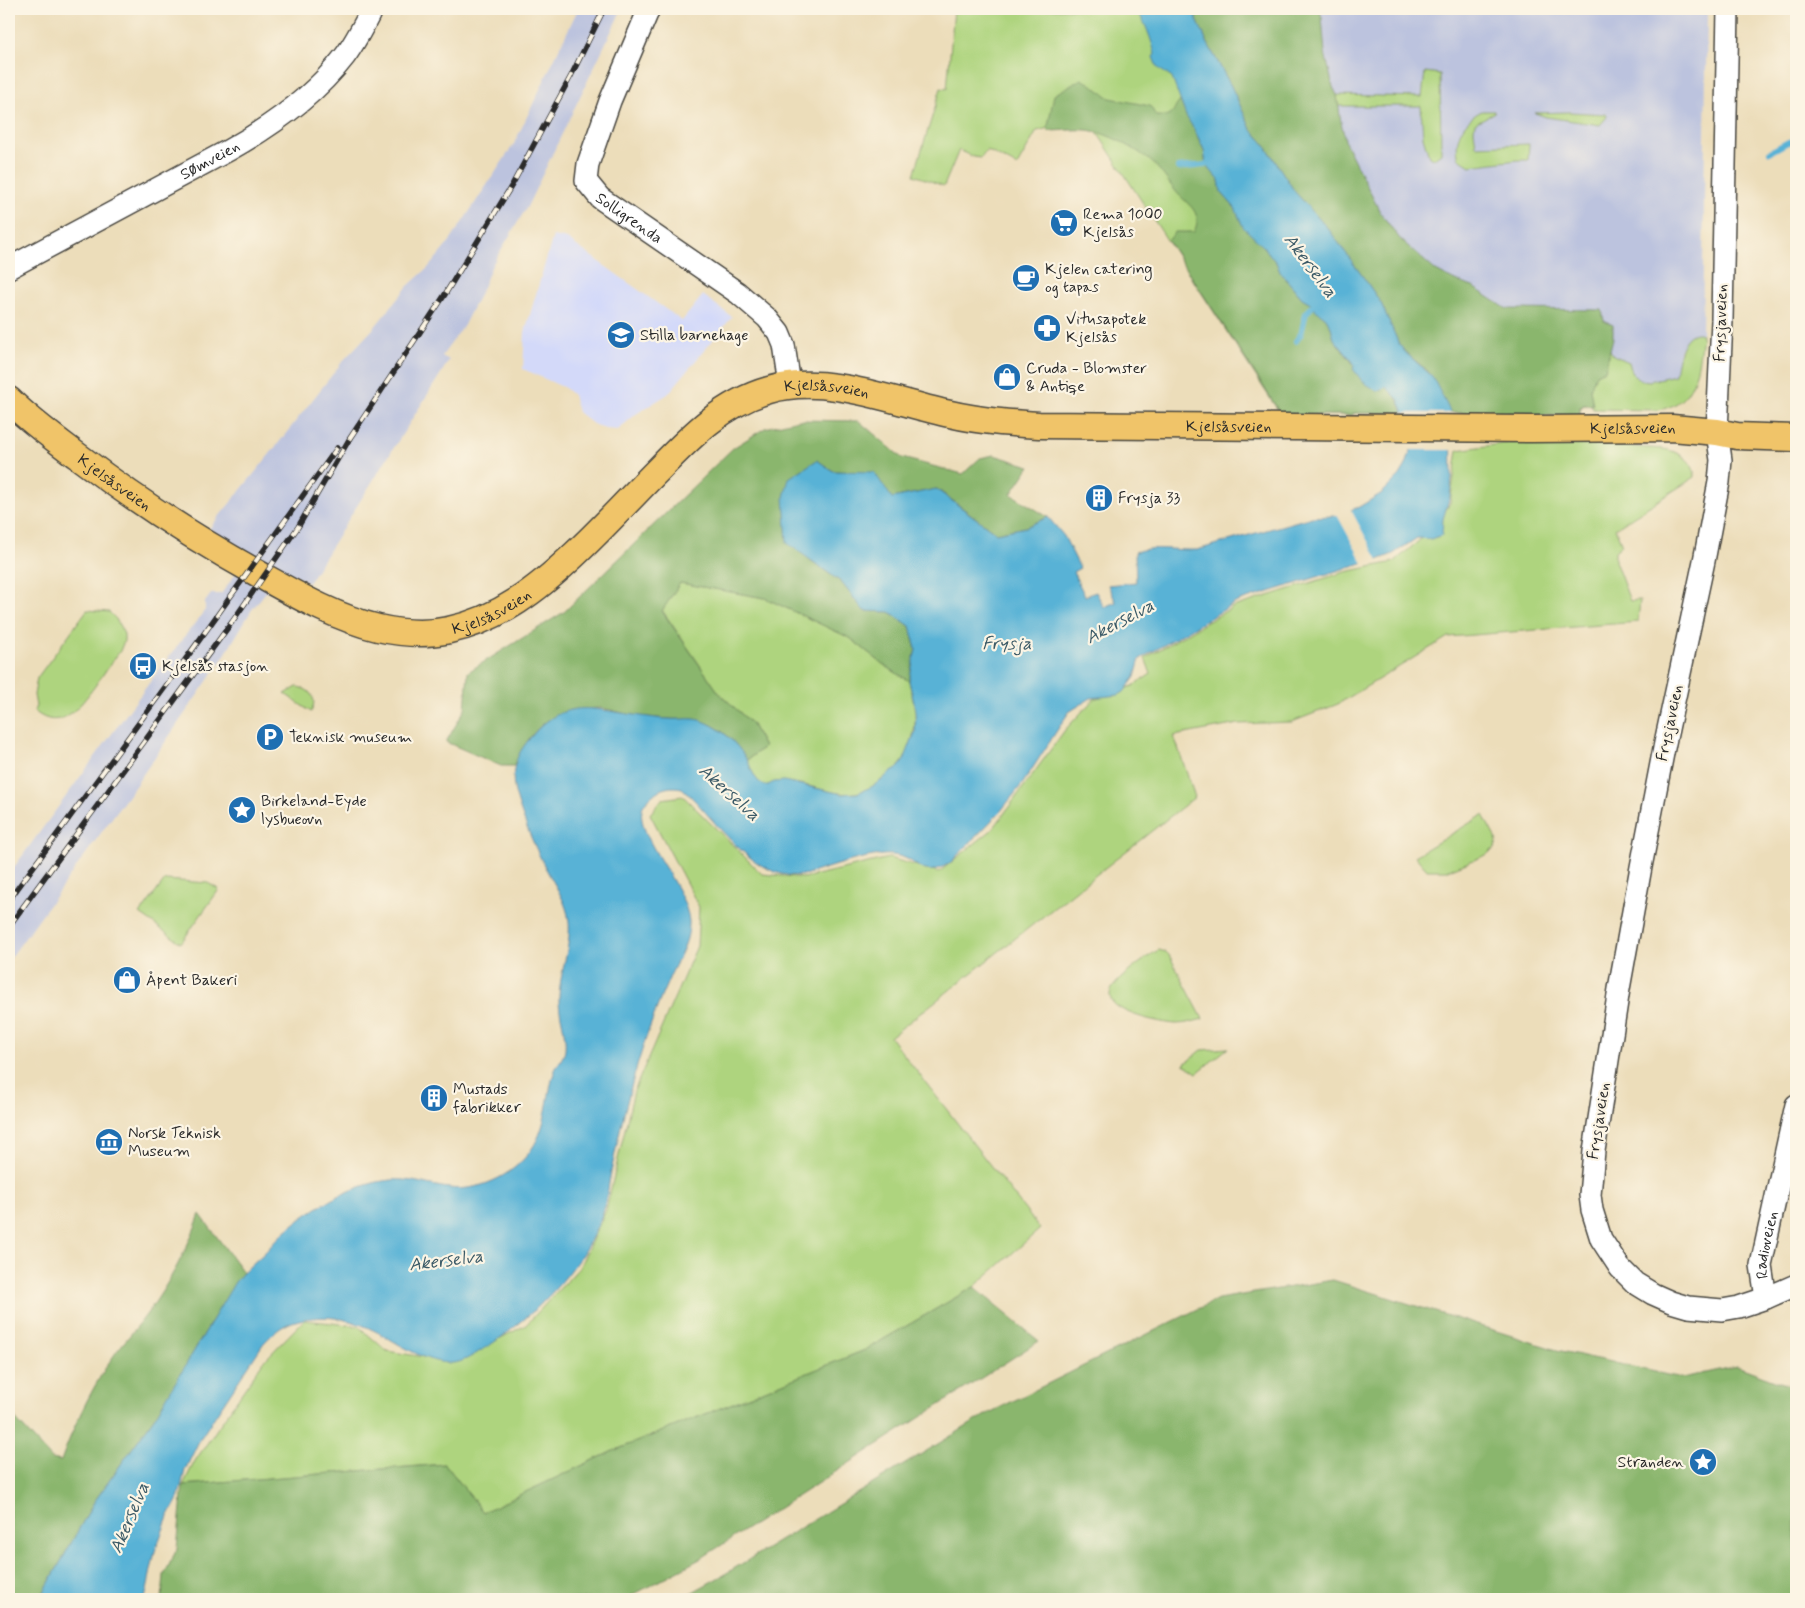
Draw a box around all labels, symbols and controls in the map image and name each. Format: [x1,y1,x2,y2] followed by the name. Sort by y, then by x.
[176,136,244,185] street label: Sømveien
[591,187,667,249] street label: Solligrenda
[1083,204,1163,243] place label: Rema 1000 Kjelsås
[1049,208,1079,238] supermarket icon: Rema 1000 Kjelsås
[1278,229,1342,303] water label: Akerselva
[1045,259,1153,298] place label: Kjelen catering og tapas
[1011,263,1041,293] cafe icon: Kjelen catering og tapas
[1709,284,1733,362] street label: Frysjaveien
[1066,309,1146,348] place label: Vitusapotek Kjelsås
[1032,313,1062,343] pharmacy icon: Vitusapotek Kjelsås
[606,320,636,350] school or university icon: Stilla barnehage
[640,325,749,346] place label: Stilla barnehage
[1026,358,1147,397] place label: Cruda - Blomster & Antiqe
[992,362,1022,392] shop icon: Cruda - Blomster & Antiqe
[783,374,871,403] street label: Kjelsåsveien
[1186,416,1272,437] street label: Kjelsåsveien
[1590,417,1676,439] street label: Kjelsåsveien
[73,449,155,516] street label: Kjelsåsveien
[1084,483,1114,513] building icon: Frysja 33
[1118,488,1181,509] place label: Frysja 33
[450,584,535,640] street label: Kjelsåsveien
[1081,594,1159,650] water label: Akerselva
[982,632,1032,656] water label: Frysja
[128,651,158,681] bus stop icon: Kjelsås stasjon
[162,656,269,677] place label: Kjelsås stasjon
[1652,683,1688,763] street label: Frysjaveien
[255,722,285,752] parking icon: Teknisk museum
[289,727,412,748] place label: Teknisk museum
[693,759,765,827] water label: Akerselva
[261,791,367,830] place label: Birkeland-Eyde lysbueovn
[227,795,257,825] place icon: Birkeland-Eyde lysbueovn
[112,965,142,995] shop icon: Åpent Bakeri
[146,970,238,991] place label: Åpent Bakeri
[453,1079,521,1118] place label: Mustads fabrikker
[1583,1081,1615,1161] street label: Frysjaveien
[419,1083,449,1113] building icon: Mustads fabrikker
[128,1123,221,1162] place label: Norsk Teknisk Museum
[94,1127,124,1157] museum icon: Norsk Teknisk Museum
[1750,1209,1783,1280] street label: Radioveien
[408,1245,484,1277] water label: Akerselva
[1688,1447,1718,1477] place icon: Stranden
[1618,1452,1684,1473] place label: Stranden
[104,1479,156,1557] water label: Akerselva

